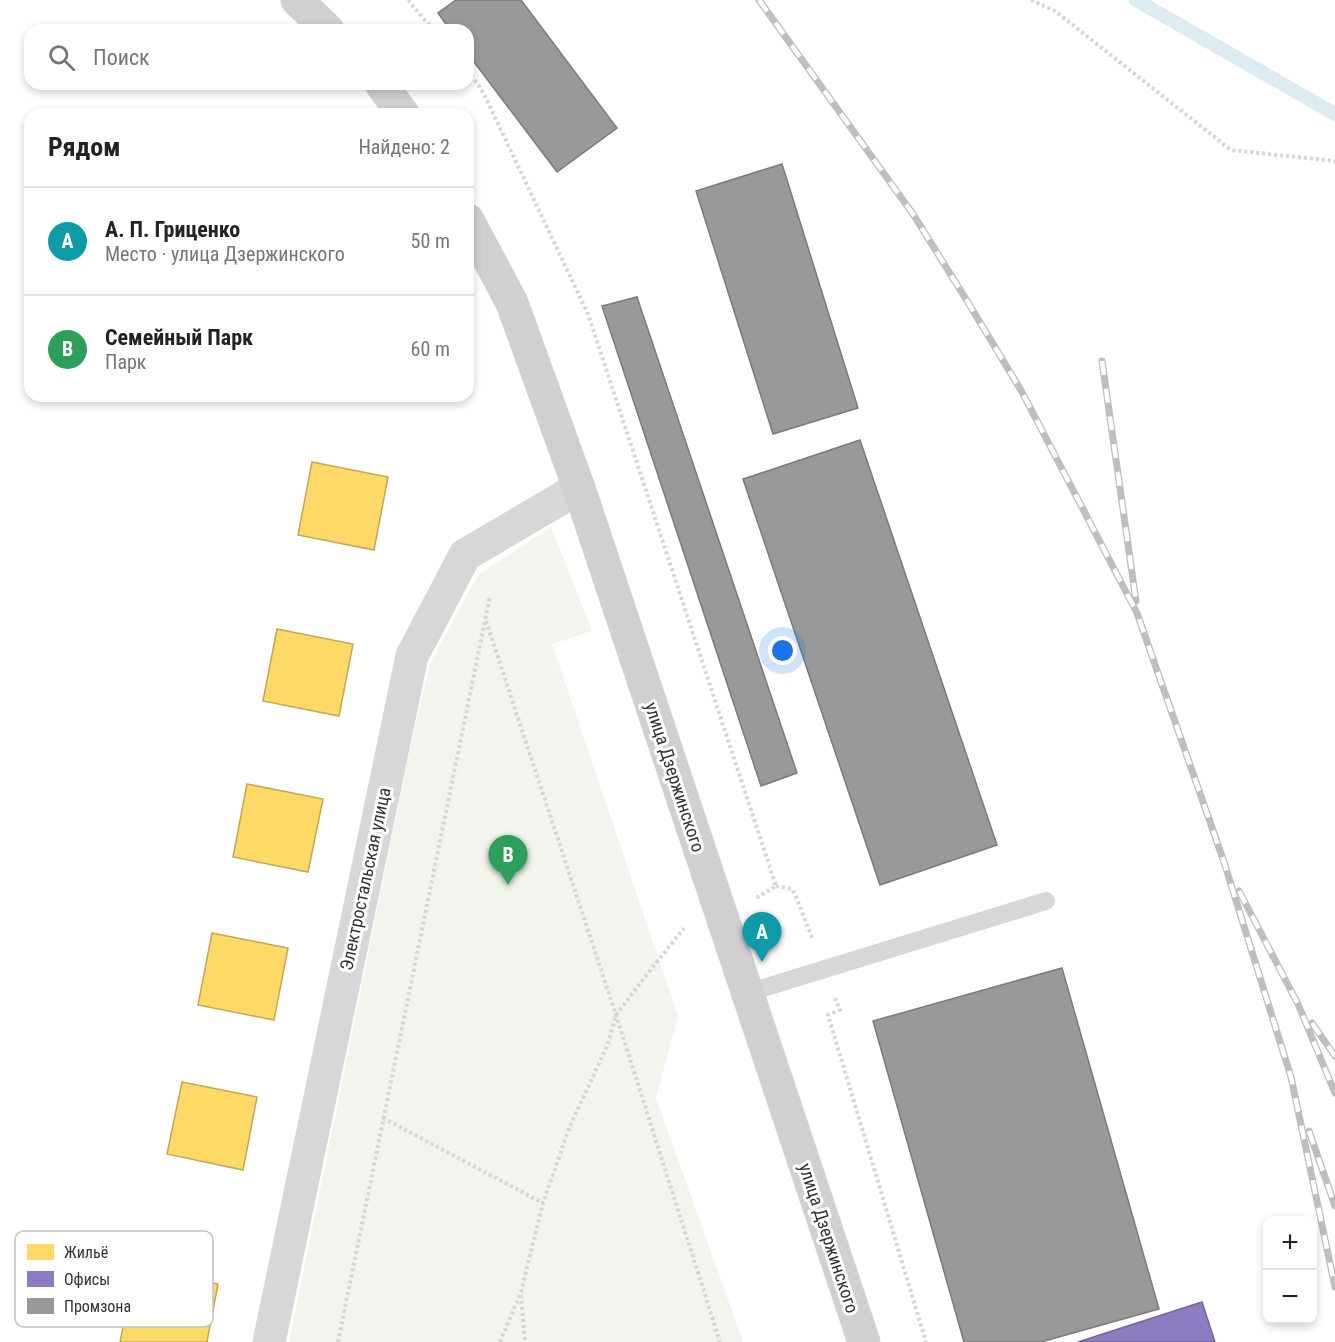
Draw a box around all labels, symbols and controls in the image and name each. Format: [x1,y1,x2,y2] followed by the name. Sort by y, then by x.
[24,24,474,90] search box
[45,41,78,74] icon: search
[93,45,150,70] text: Поиск
[48,132,120,162] text: Рядом
[358,135,450,159] text: Найдено: 2
[105,217,240,242] text: А. П. Гриценко
[62,229,73,253] text: A
[411,229,450,253] text: 50 m
[105,242,345,266] text: Место · улица Дзержинского
[105,325,253,350] text: Семейный Парк
[62,337,73,361] text: B
[411,337,450,361] text: 60 m
[105,350,146,374] text: Парк
[768,636,797,665] your location
[641,699,709,855] street label: улица Дзержинского
[335,786,395,972] street label: Электростальская улица
[488,836,528,885] pin: B
[742,912,782,962] pin: A
[795,1160,863,1316] street label: улица Дзержинского
[1263,1216,1317,1324] map controls
[1263,1216,1317,1270] button: +
[15,1231,213,1327] legend
[64,1243,108,1262] text: Жильё
[64,1270,110,1289] text: Офисы
[1263,1270,1317,1324] button: −
[64,1297,131,1316] text: Промзона

